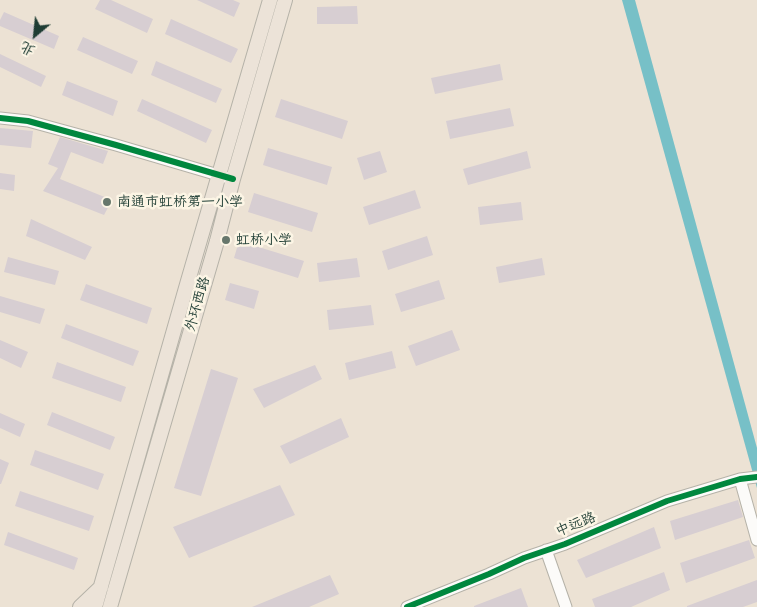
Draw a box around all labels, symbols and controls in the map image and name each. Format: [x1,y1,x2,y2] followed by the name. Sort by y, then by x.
[10,10,60,60] north arrow
[18,38,38,59] text: 北
[117,194,243,210] place label: 南通市虹桥第一小学
[101,196,113,208] marker: 南通市虹桥第一小学
[236,232,292,248] place label: 虹桥小学
[220,234,232,246] marker: 虹桥小学
[182,275,214,333] street label: 外环西路
[553,509,599,541] street label: 中远路

